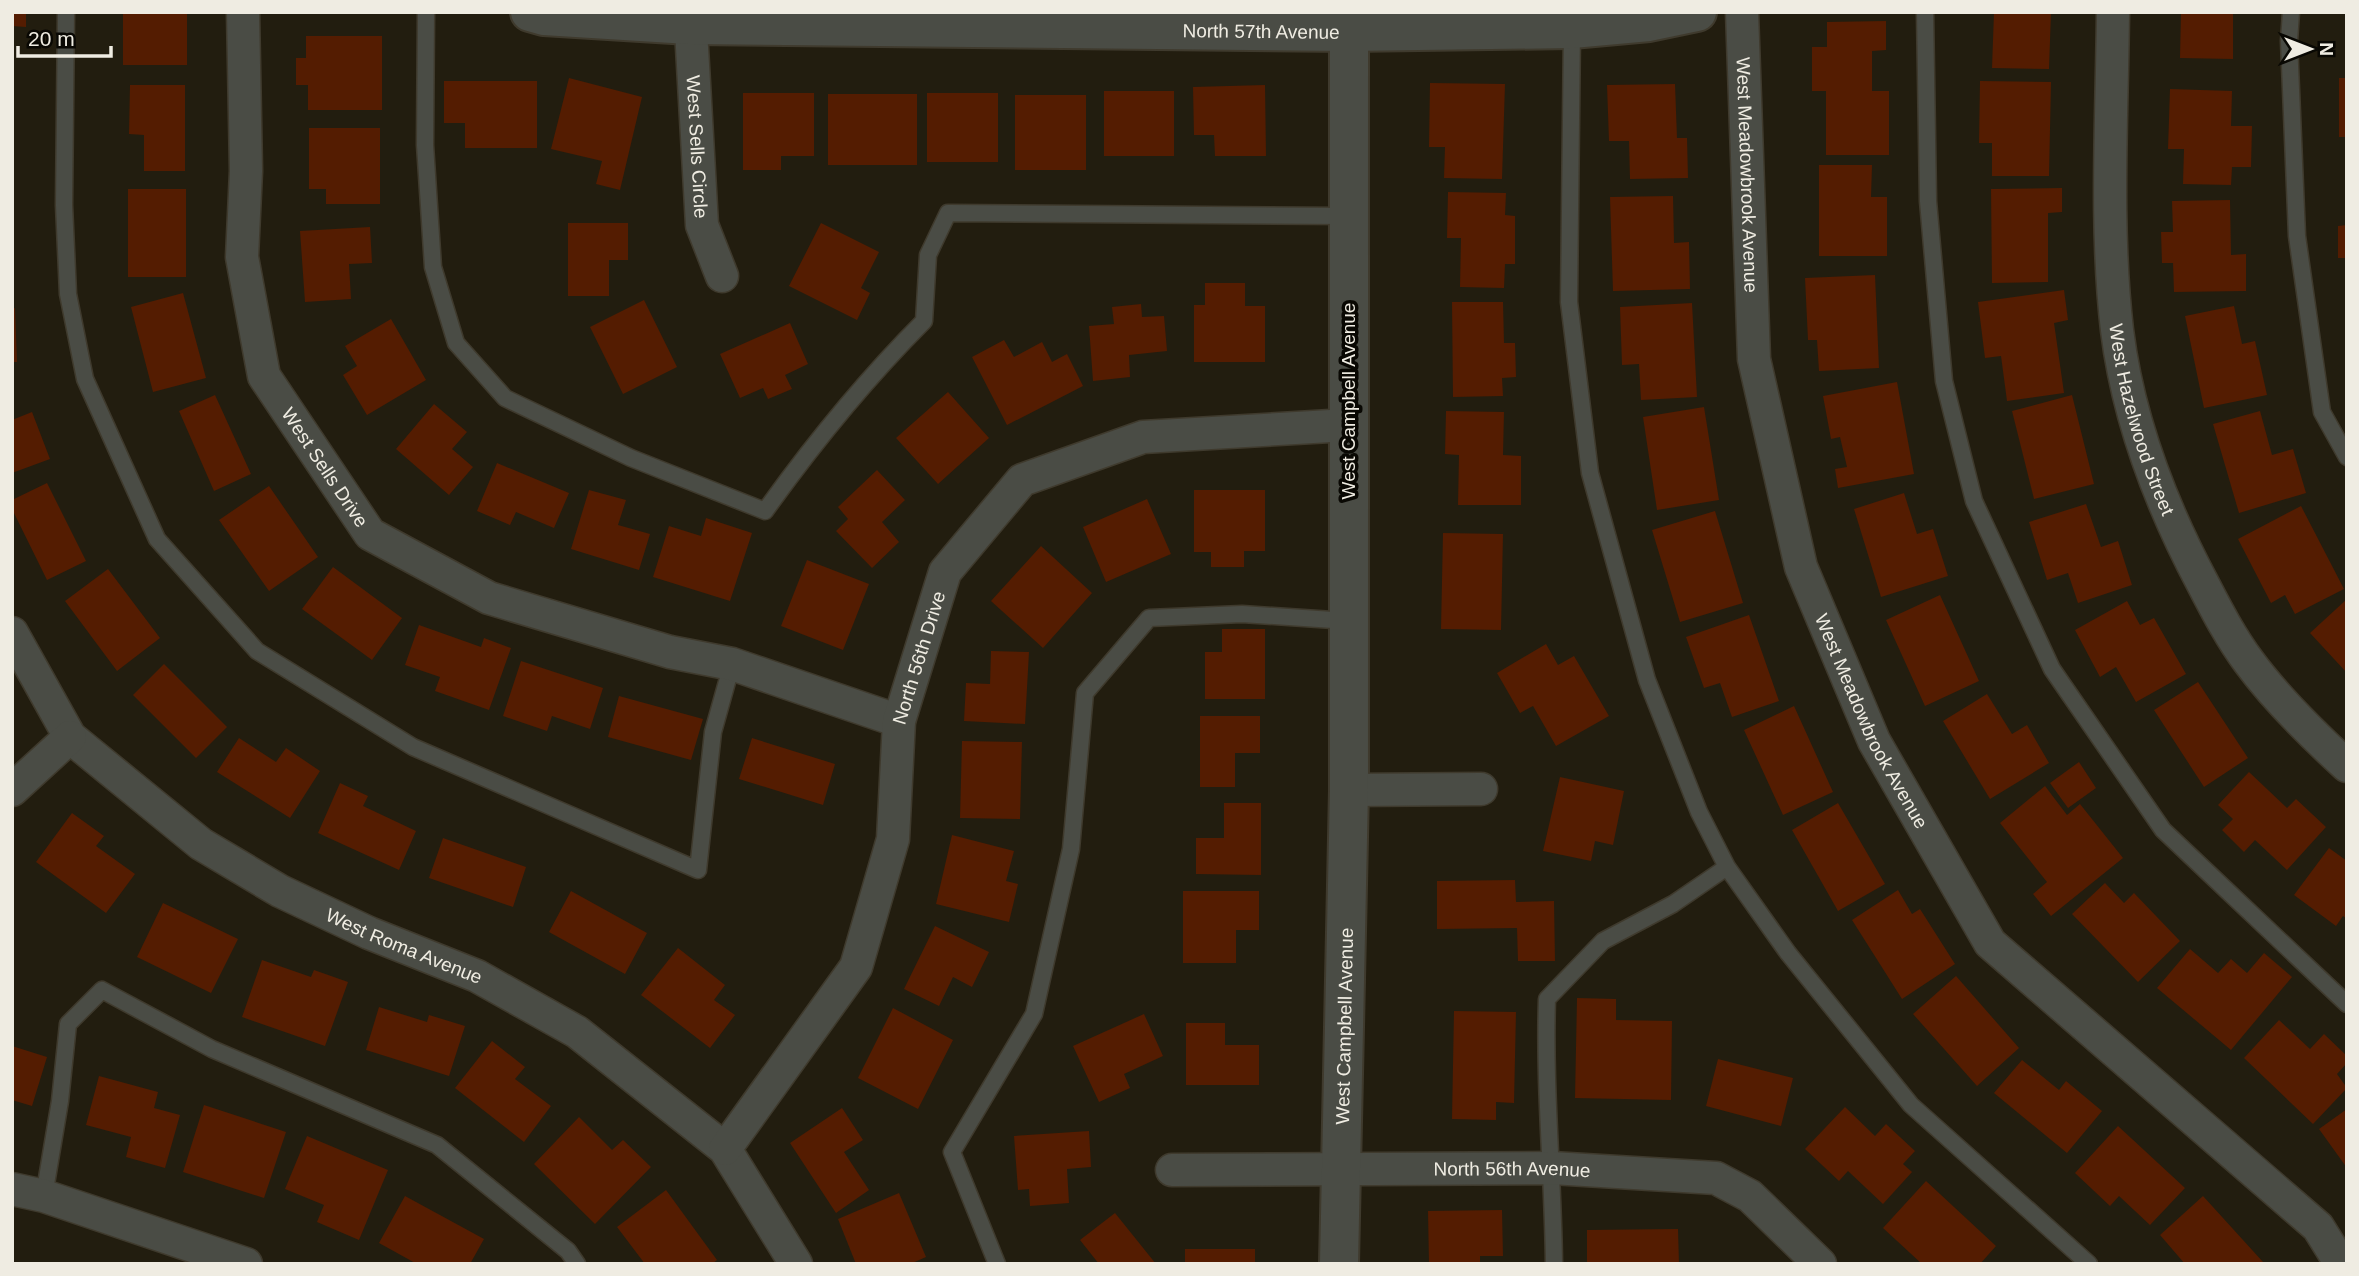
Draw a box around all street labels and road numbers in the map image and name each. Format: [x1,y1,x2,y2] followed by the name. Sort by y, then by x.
[1182,20,1340,43] street label: North 57th Avenue
[1733,57,1762,293] street label: West Meadowbrook Avenue
[683,75,712,219] street label: West Sells Circle
[1338,303,1359,499] street label: West Campbell Avenue
[2105,322,2179,519] street label: West Hazelwood Street
[277,404,372,531] street label: West Sells Drive
[889,588,950,727] street label: North 56th Drive
[1811,611,1932,832] street label: West Meadowbrook Avenue
[322,904,485,988] street label: West Roma Avenue
[1332,927,1357,1125] street label: West Campbell Avenue
[1433,1158,1591,1181] street label: North 56th Avenue

